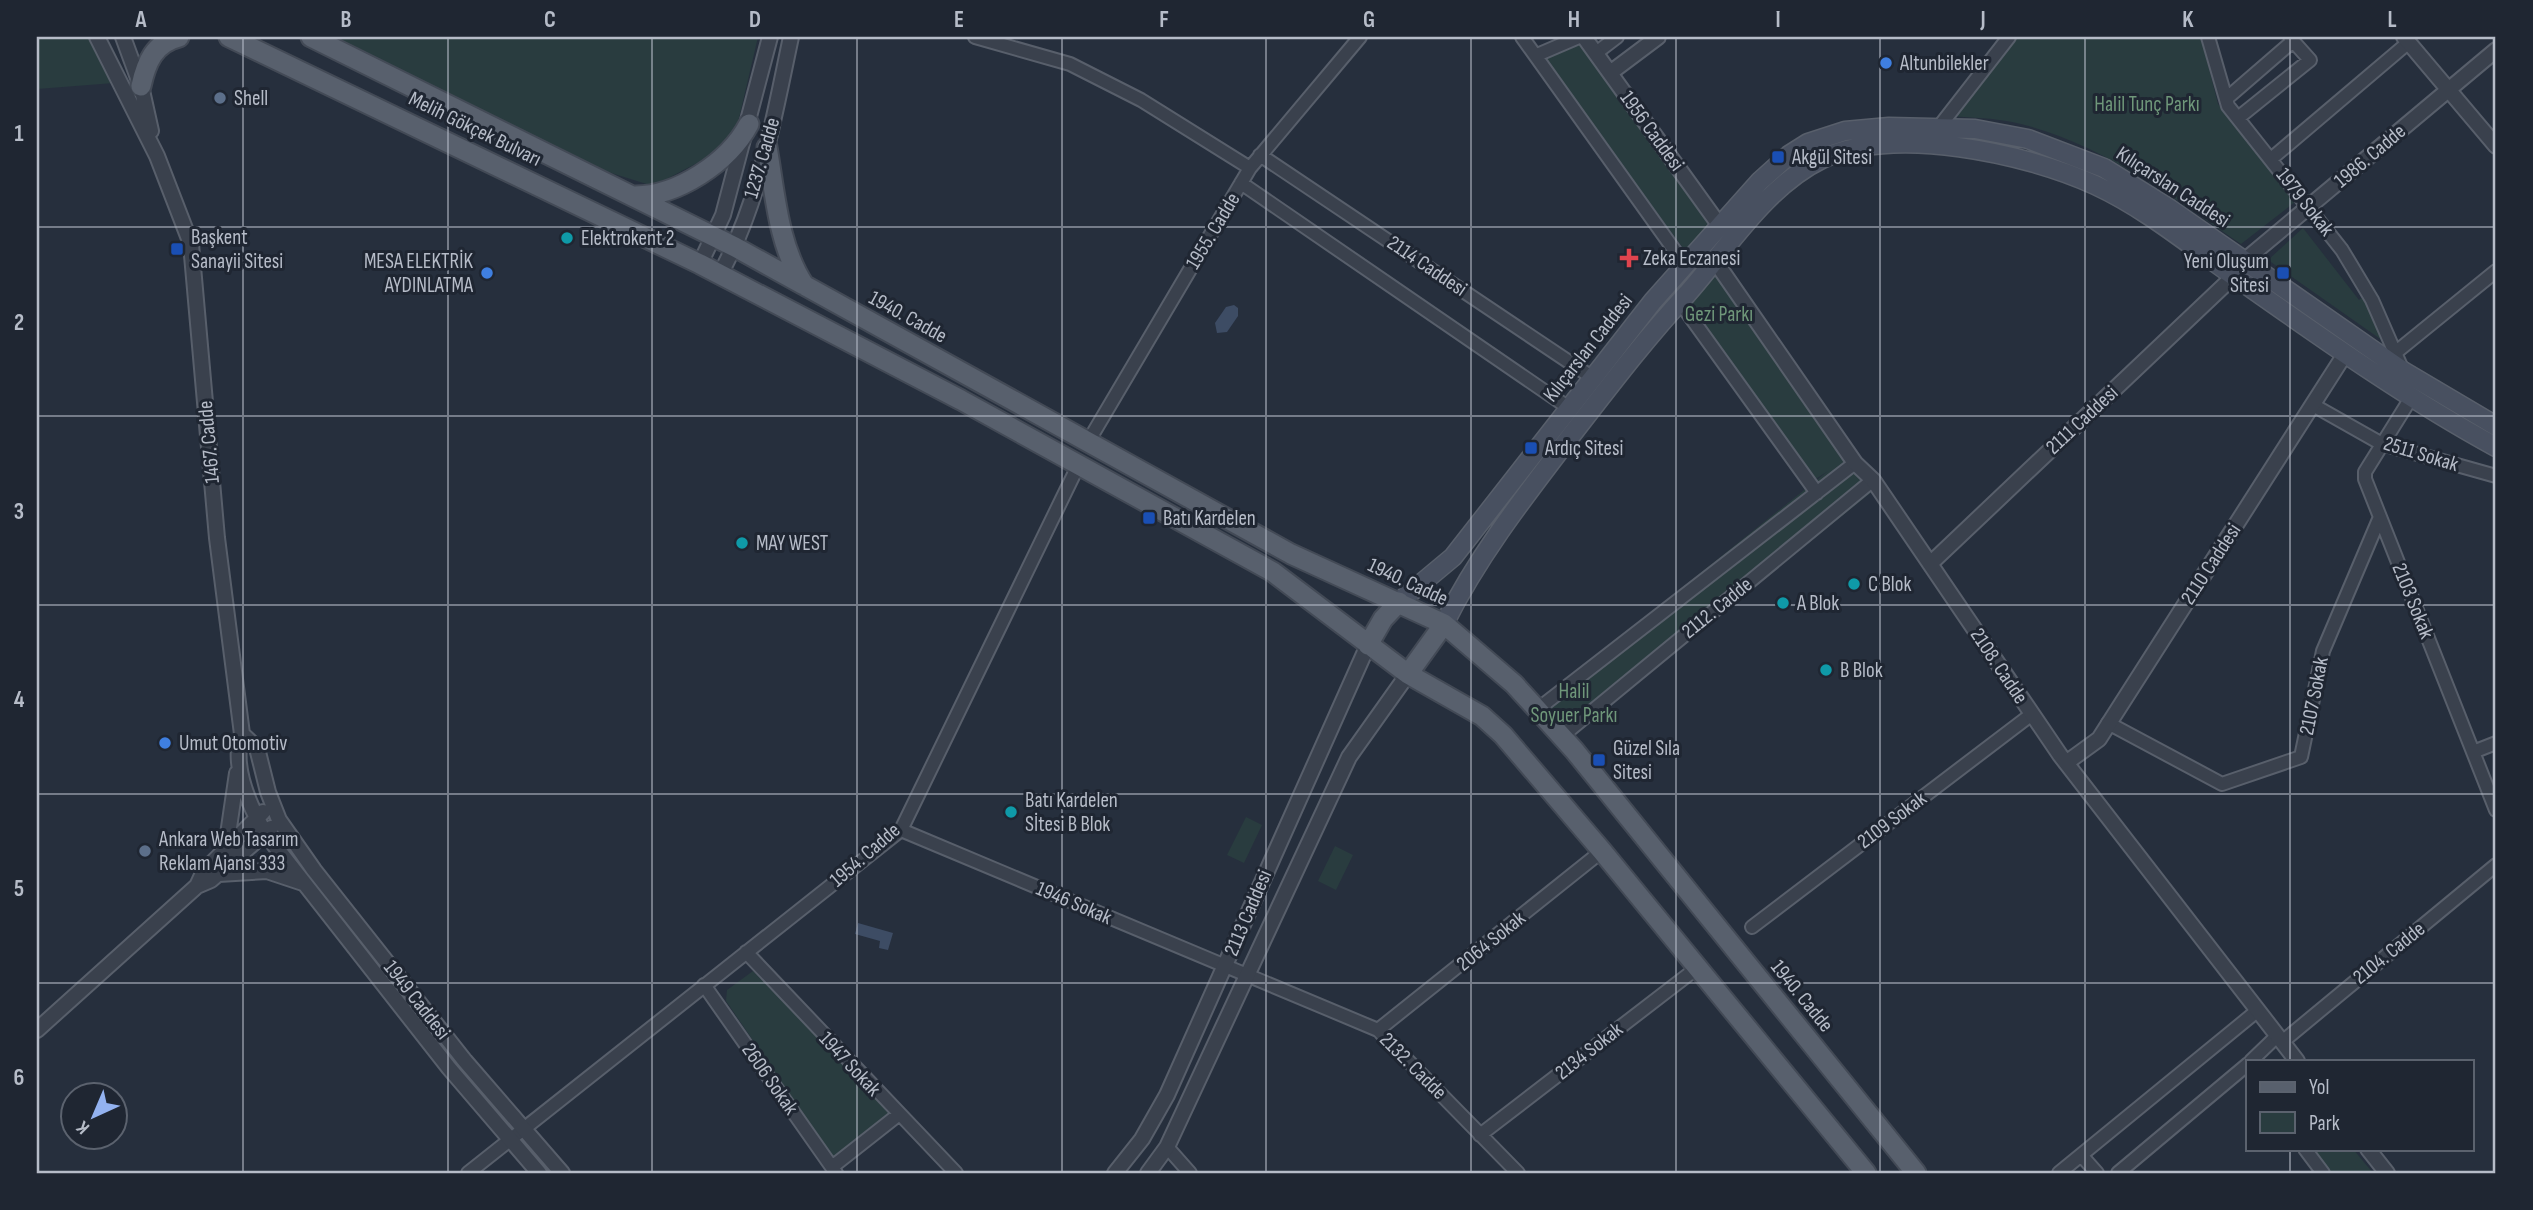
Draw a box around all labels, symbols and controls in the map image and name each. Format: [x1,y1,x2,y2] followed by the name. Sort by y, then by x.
[135,6,148,34] text: A
[341,6,352,34] text: B
[544,6,556,34] text: C
[749,6,761,34] text: D
[954,6,964,34] text: E
[1159,6,1169,34] text: F
[1363,6,1375,34] text: G
[1568,6,1580,34] text: H
[1775,6,1781,34] text: I
[1979,6,1986,34] text: J
[2182,6,2194,34] text: K
[2387,6,2397,34] text: L
[1899,51,1989,76] place label: Altunbilekler
[1878,55,1894,71] marker: Altunbilekler
[234,86,268,111] place label: Shell
[405,86,545,172] street label: Melih Gökçek Bulvarı
[1615,86,1689,176] street label: 1956 Caddesi
[212,90,228,106] marker: Shell
[2094,92,2200,117] park label: Halil Tunç Parkı
[739,115,785,201] street label: 1237. Cadde
[2329,119,2411,193] street label: 1986. Cadde
[14,120,24,148] text: 1
[2112,141,2234,233] street label: Kılıçarslan Caddesi
[1791,145,1872,170] place label: Akgül Sitesi
[1770,149,1786,165] marker: Akgül Sitesi
[2271,163,2339,241] street label: 1979 Sokak
[1180,188,1246,274] street label: 1955. Cadde
[191,225,283,274] place label: Başkent Sanayii Sitesi
[581,226,675,251] place label: Elektrokent 2
[559,230,575,246] marker: Elektrokent 2
[1382,230,1472,302] street label: 2114 Caddesi
[169,241,185,257] marker: Başkent Sanayii Sitesi
[1643,246,1740,271] place label: Zeka Eczanesi
[364,249,474,298] place label: MESA ELEKTRİK AYDINLATMA
[2184,249,2269,298] place label: Yeni Oluşum Sitesi
[1621,250,1637,266] marker: Zeka Eczanesi
[479,265,495,281] marker: MESA ELEKTRİK AYDINLATMA
[2275,265,2291,281] marker: Yeni Oluşum Sitesi
[865,285,951,349] street label: 1940. Cadde
[1538,289,1638,407] street label: Kılıçarslan Caddesi
[1685,302,1753,327] park label: Gezi Parkı
[14,309,24,337] text: 2
[2041,380,2123,460] street label: 2111 Caddesi
[193,400,225,484] street label: 1467. Cadde
[2381,431,2461,477] street label: 2511 Sokak
[1544,436,1624,461] place label: Ardıç Sitesi
[1523,440,1539,456] marker: Ardıç Sitesi
[14,498,24,526] text: 3
[1163,506,1256,531] place label: Batı Kardelen
[1141,510,1157,526] marker: Batı Kardelen
[2176,519,2246,609] street label: 2110 Caddesi
[756,531,829,556] place label: MAY WEST
[734,535,750,551] marker: MAY WEST
[1364,553,1452,611] street label: 1940. Cadde
[2387,560,2439,642] street label: 2103 Sokak
[1677,572,1757,644] street label: 2112. Cadde
[1868,572,1912,597] place label: C Blok
[1846,576,1862,592] marker: C Blok
[1796,591,1839,616] place label: A Blok
[1775,595,1791,611] marker: A Blok
[1965,623,2033,709] street label: 2108. Cadde
[2294,655,2334,737] street label: 2107 Sokak
[1840,658,1883,683] place label: B Blok
[1818,662,1834,678] marker: B Blok
[1531,679,1617,728] park label: Halil Soyuer Parkı
[14,686,25,714] text: 4
[179,731,287,756] place label: Umut Otomotiv
[157,735,173,751] marker: Umut Otomotiv
[1613,736,1680,785] place label: Güzel Sıla Sitesi
[1591,752,1607,768] marker: Güzel Sıla Sitesi
[1853,786,1931,854] street label: 2109 Sokak
[1025,788,1118,837] place label: Batı Kardelen Sİtesi B Blok
[1003,804,1019,820] marker: Batı Kardelen Sİtesi B Blok
[825,818,905,892] street label: 1954. Cadde
[158,827,299,876] place label: Ankara Web Tasarım Reklam Ajansı 333
[137,843,153,859] marker: Ankara Web Tasarım Reklam Ajansı 333
[1219,866,1277,960] street label: 2113 Caddesi
[14,875,24,903] text: 5
[1032,876,1116,930] street label: 1946 Sokak
[1451,906,1531,976] street label: 2064 Sokak
[2348,916,2430,990] street label: 2104. Cadde
[378,955,456,1045] street label: 1949 Caddesi
[1765,955,1839,1037] street label: 1940. Cadde
[1550,1017,1628,1085] street label: 2134 Sokak
[814,1027,886,1101] street label: 1947 Sokak
[1374,1027,1452,1105] street label: 2132. Cadde
[736,1038,804,1120] street label: 2606 Sokak
[2246,1060,2474,1150] legend
[14,1064,24,1092] text: 6
[2309,1075,2329,1100] text: Yol
[60,1080,130,1150] north arrow
[2309,1111,2340,1136] text: Park
[71,1115,95,1139] text: K

